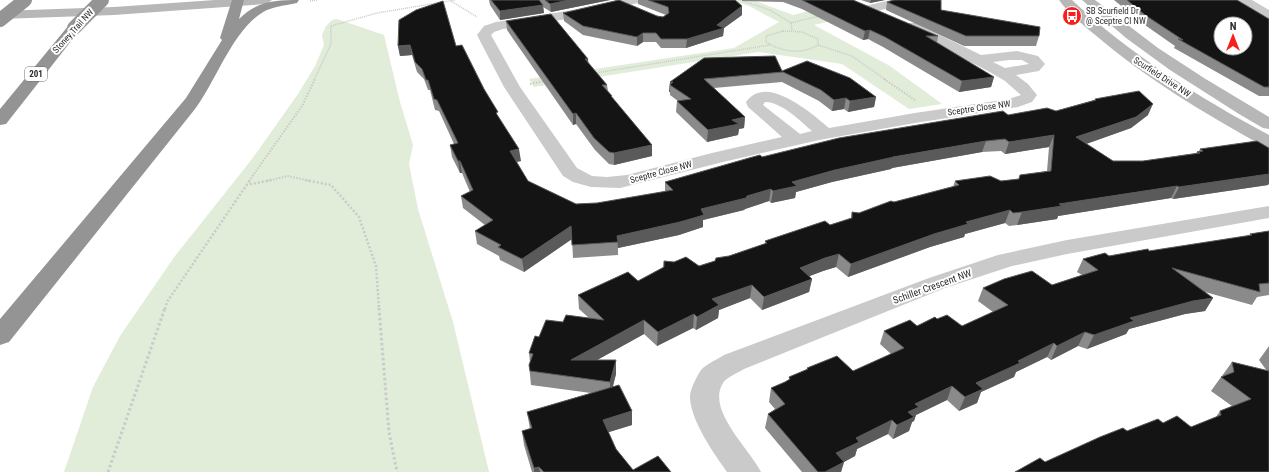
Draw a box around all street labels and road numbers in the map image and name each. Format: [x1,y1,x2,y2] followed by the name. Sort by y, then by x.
[51,7,95,55] street label: Stoney Trail NW
[1132,55,1192,99] street label: Scurfield Drive NW
[25,67,47,81] road number: 201
[947,99,1011,117] street label: Sceptre Close NW
[629,159,693,185] street label: Sceptre Close NW
[891,267,973,306] street label: Schiller Crescent NW

